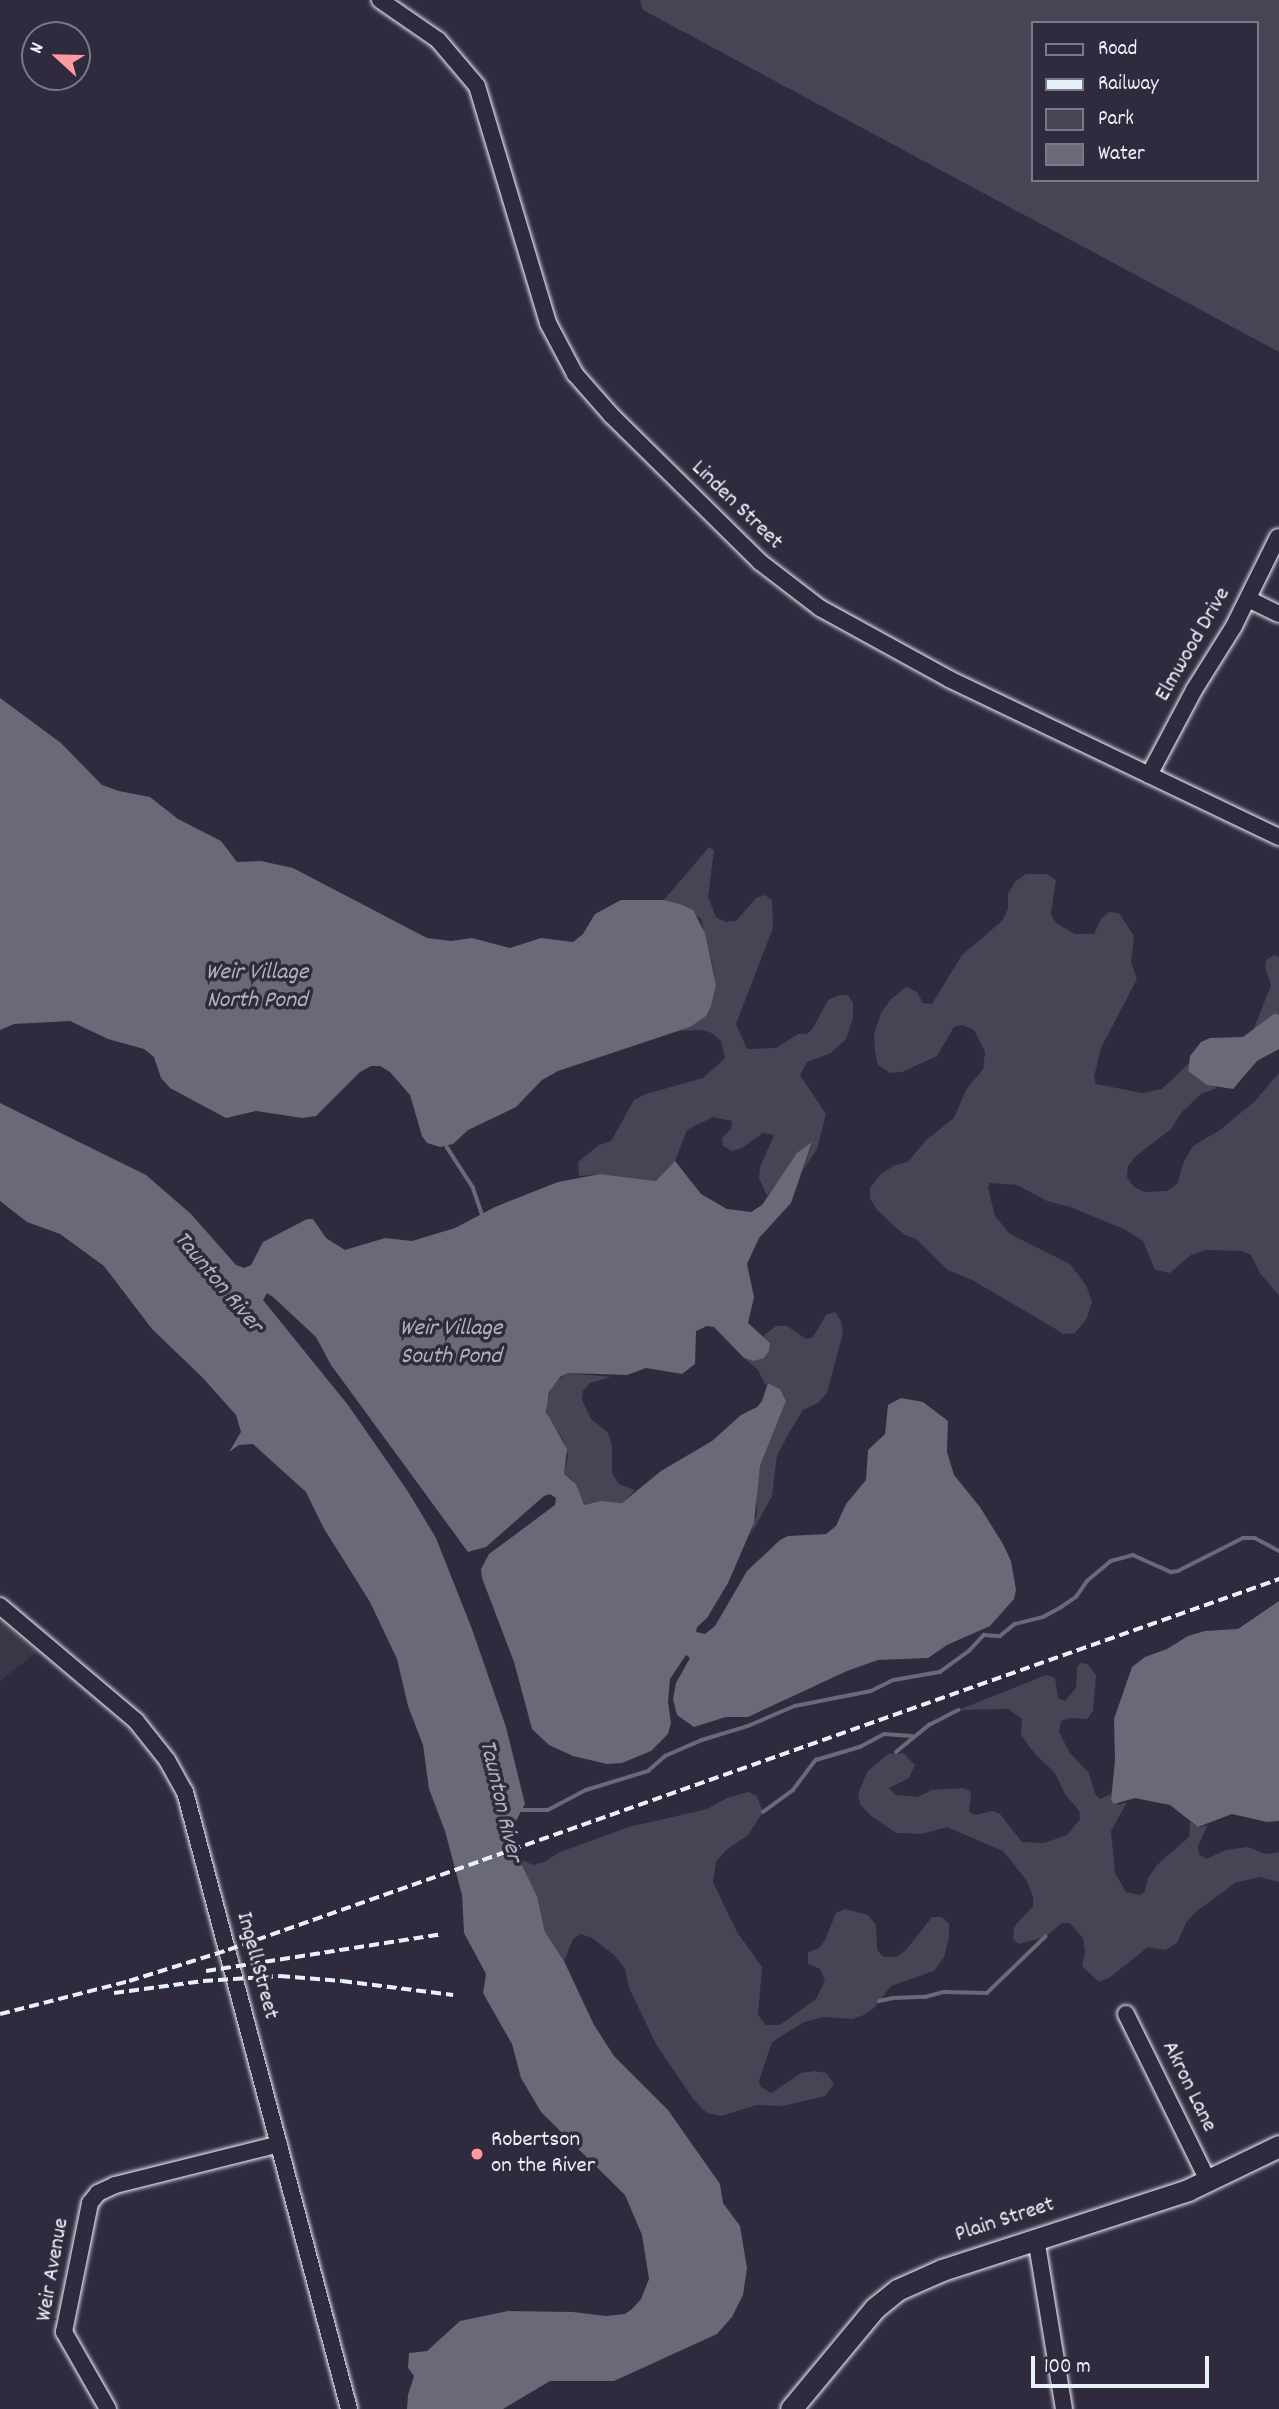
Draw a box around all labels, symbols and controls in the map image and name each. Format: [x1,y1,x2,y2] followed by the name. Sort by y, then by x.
[21,21,91,91] north arrow
[1030,21,1258,182] legend
[1098,35,1137,65] text: Road
[24,39,52,58] text: N
[1098,70,1159,100] text: Railway
[1098,105,1134,135] text: Park
[1098,140,1145,170] text: Water
[684,455,788,557] street label: Linden Street
[1150,583,1238,707] street label: Elmwood Drive
[206,960,308,1016] water label: Weir Village North Pond
[166,1226,268,1340] water label: Taunton River
[400,1316,502,1372] water label: Weir Village South Pond
[471,1737,527,1865] water label: Taunton River
[228,1909,284,2023] street label: Ingell Street
[1154,2037,1222,2137] street label: Akron Lane
[491,2127,595,2181] place label: Robertson on the River
[469,2146,485,2162] marker: Robertson on the River
[952,2192,1058,2250] street label: Plain Street
[31,2216,77,2324] street label: Weir Avenue
[1034,2342,1212,2386] scale bar
[1044,2353,1091,2383] text: 100 m

